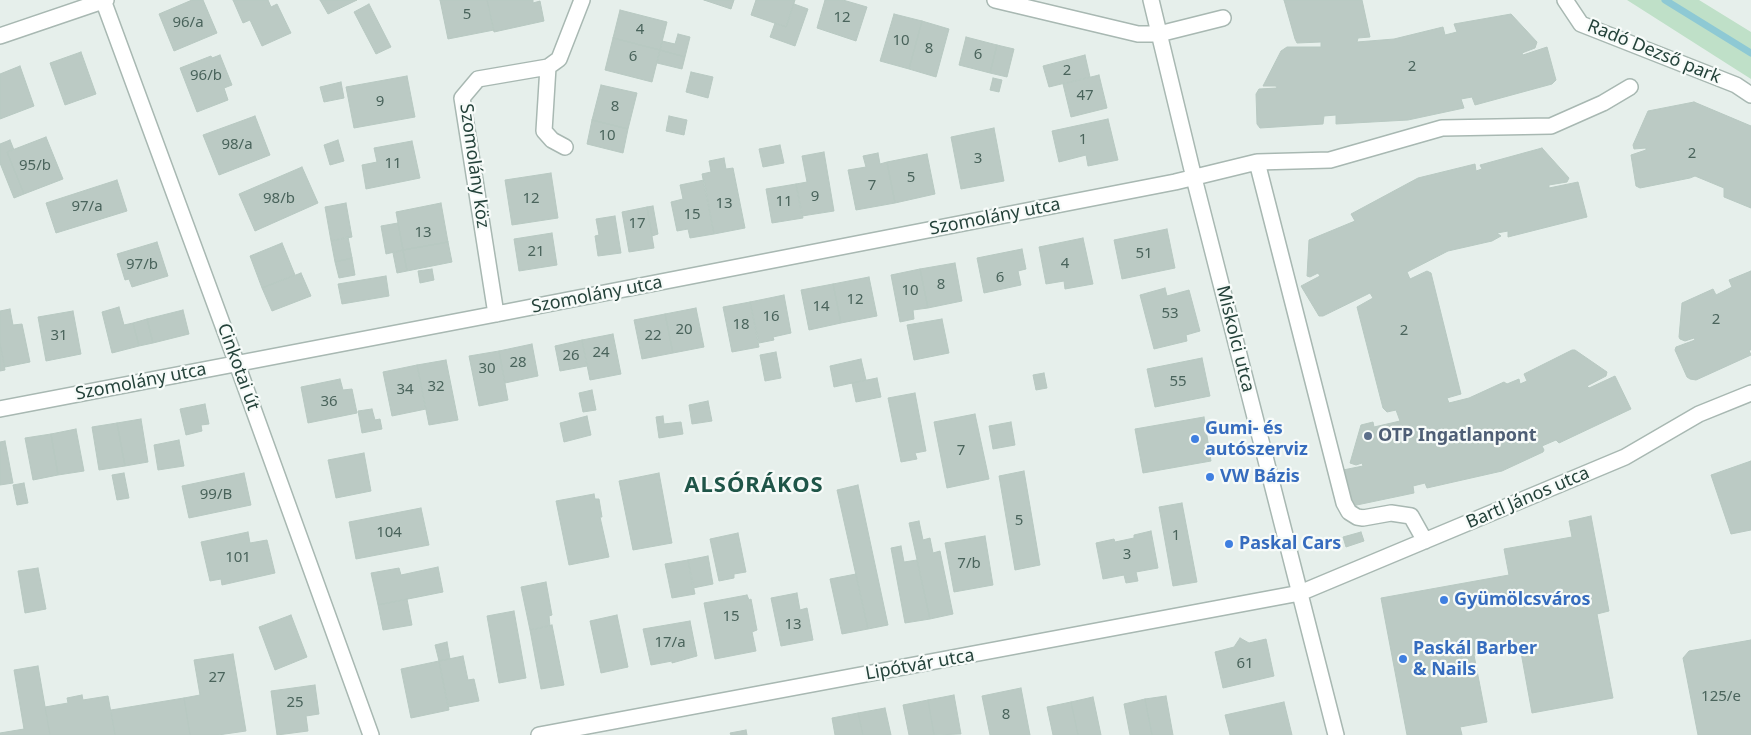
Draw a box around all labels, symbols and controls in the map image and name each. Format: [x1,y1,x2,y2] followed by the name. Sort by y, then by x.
[463,6,471,24] house number: 5
[833,9,851,27] house number: 12
[172,14,204,32] house number: 96/a
[1584,15,1724,89] street label: Radó Dezső park
[636,21,644,39] house number: 4
[892,32,910,50] house number: 10
[925,40,933,58] house number: 8
[974,46,982,64] house number: 6
[629,48,637,66] house number: 6
[1408,58,1416,76] house number: 2
[1063,62,1071,80] house number: 2
[190,67,222,85] house number: 96/b
[1076,87,1094,105] house number: 47
[376,93,384,111] house number: 9
[611,98,619,116] house number: 8
[455,102,493,230] street label: Szomolány köz
[598,127,616,145] house number: 10
[1079,131,1087,149] house number: 1
[221,136,253,154] house number: 98/a
[1688,145,1696,163] house number: 2
[974,150,982,168] house number: 3
[384,155,402,173] house number: 11
[19,157,51,175] house number: 95/b
[907,169,915,187] house number: 5
[868,177,876,195] house number: 7
[811,188,819,206] house number: 9
[263,190,295,208] house number: 98/b
[522,190,540,208] house number: 12
[775,193,793,211] house number: 11
[928,194,1062,240] street label: Szomolány utca
[715,195,733,213] house number: 13
[71,198,103,216] house number: 97/a
[683,206,701,224] house number: 15
[628,215,646,233] house number: 17
[414,224,432,242] house number: 13
[527,243,545,261] house number: 21
[1135,245,1153,263] house number: 51
[1061,255,1069,273] house number: 4
[126,256,158,274] house number: 97/b
[996,269,1004,287] house number: 6
[530,272,664,318] street label: Szomolány utca
[937,276,945,294] house number: 8
[901,282,919,300] house number: 10
[1211,283,1259,395] street label: Miskolci utca
[846,291,864,309] house number: 12
[812,298,830,316] house number: 14
[1161,305,1179,323] house number: 53
[762,308,780,326] house number: 16
[1712,311,1720,329] house number: 2
[732,316,750,334] house number: 18
[212,320,264,414] street label: Cinkotai út
[675,321,693,339] house number: 20
[1400,322,1408,340] house number: 2
[50,327,68,345] house number: 31
[644,327,662,345] house number: 22
[592,344,610,362] house number: 24
[562,347,580,365] house number: 26
[509,354,527,372] house number: 28
[74,359,208,405] street label: Szomolány utca
[478,360,496,378] house number: 30
[1169,373,1187,391] house number: 55
[427,378,445,396] house number: 32
[396,381,414,399] house number: 34
[320,393,338,411] house number: 36
[1205,418,1308,460] place label: Gumi- és autószerviz
[1378,425,1537,447] place label: OTP Ingatlanpont
[1362,430,1374,442] marker: OTP Ingatlanpont
[1189,433,1201,445] marker: Gumi- és autószerviz
[957,442,965,460] house number: 7
[1463,462,1593,534] street label: Bartl János utca
[1220,466,1300,488] place label: VW Bázis
[1204,471,1216,483] marker: VW Bázis
[683,473,825,499] district label: ALSÓRÁKOS
[200,486,232,504] house number: 99/B
[1015,512,1023,530] house number: 5
[376,524,402,542] house number: 104
[1172,527,1180,545] house number: 1
[1239,533,1341,555] place label: Paskal Cars
[1223,538,1235,550] marker: Paskal Cars
[1123,546,1131,564] house number: 3
[225,549,251,567] house number: 101
[957,555,981,573] house number: 7/b
[1454,589,1591,611] place label: Gyümölcsváros
[1438,594,1450,606] marker: Gyümölcsváros
[722,608,740,626] house number: 15
[784,616,802,634] house number: 13
[654,634,686,652] house number: 17/a
[1413,638,1537,681] place label: Paskál Barber & Nails
[864,645,976,685] street label: Lipótvár utca
[1397,653,1409,665] marker: Paskál Barber & Nails
[1236,655,1254,673] house number: 61
[208,669,226,687] house number: 27
[1701,688,1741,706] house number: 125/e
[286,694,304,712] house number: 25
[1002,706,1010,724] house number: 8

